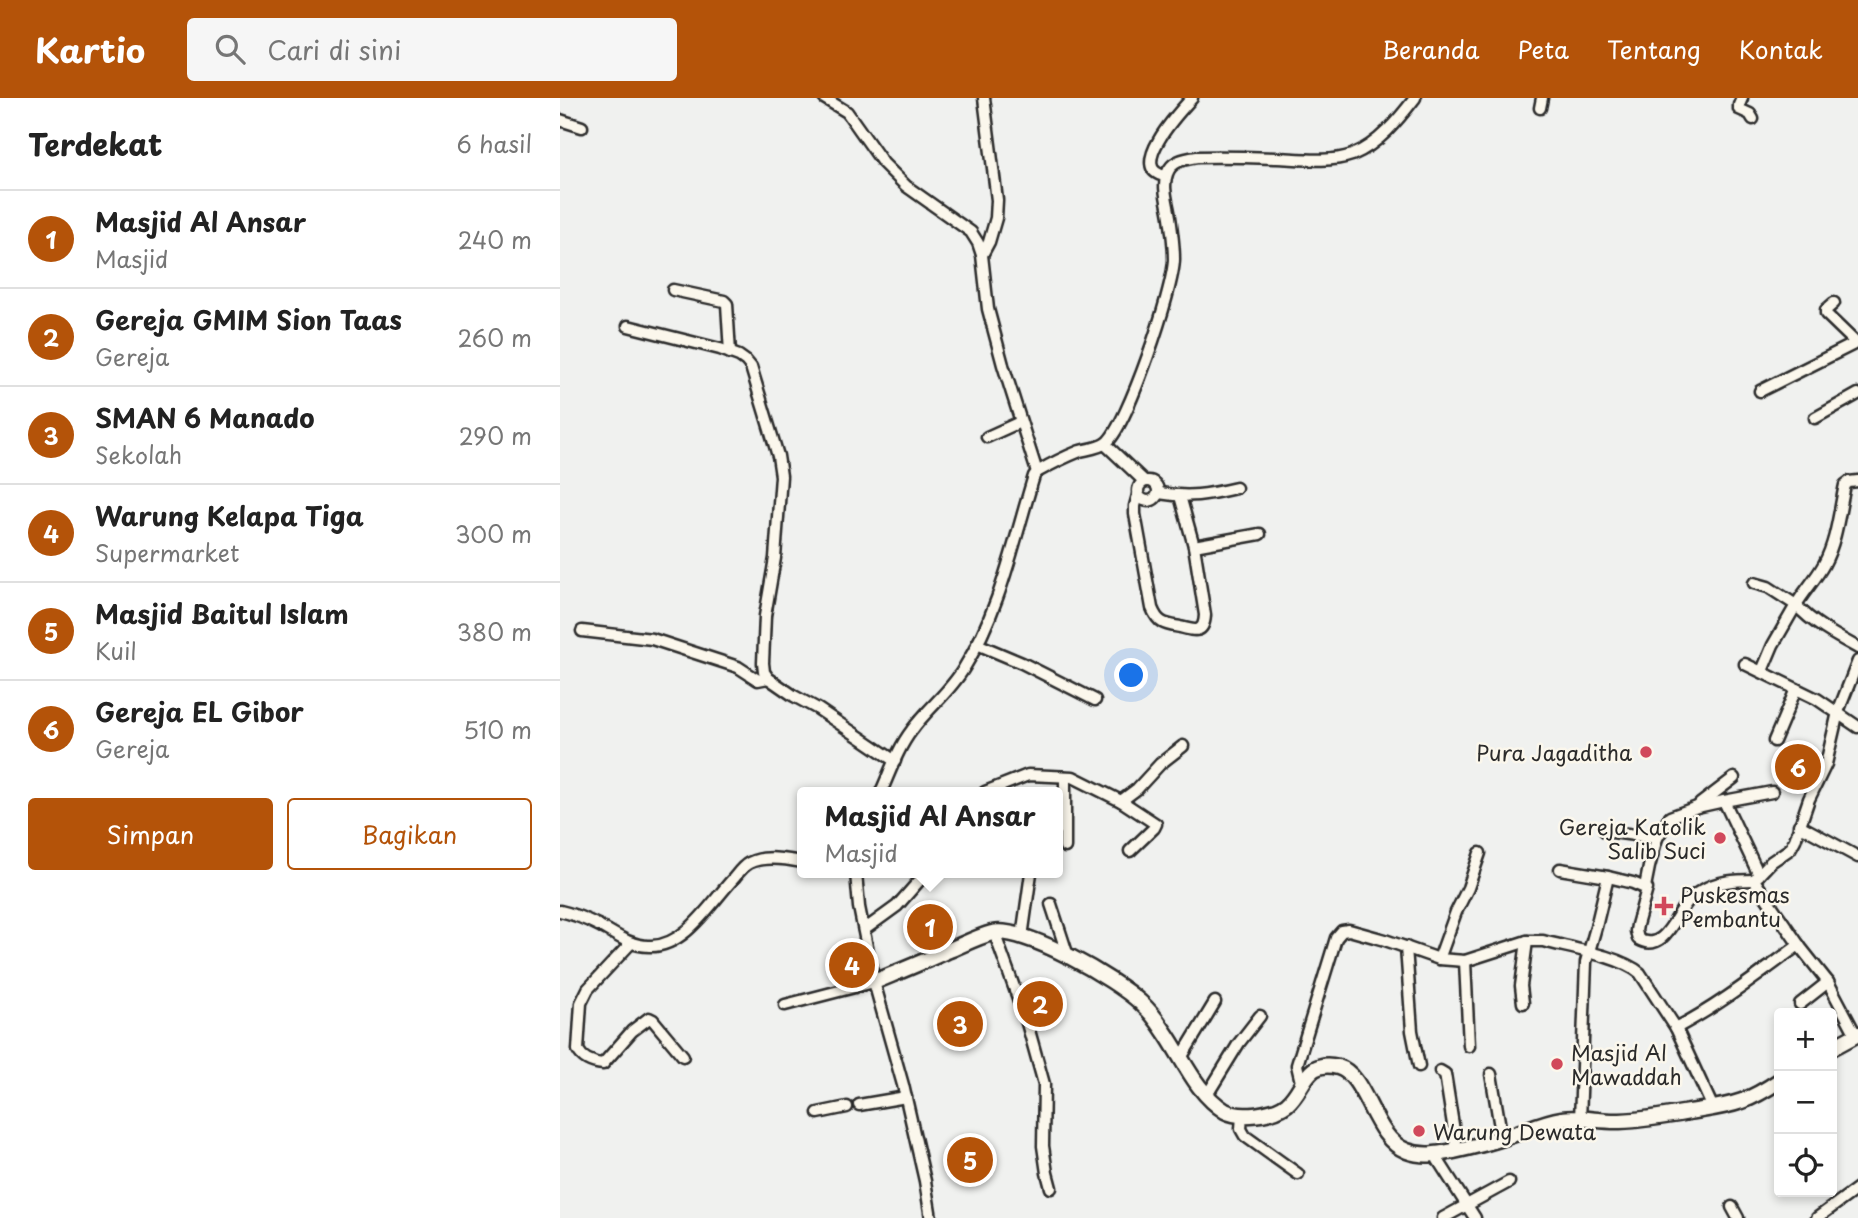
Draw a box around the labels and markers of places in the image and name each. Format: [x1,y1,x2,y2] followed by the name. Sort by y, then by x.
[1476,736,1632,768] place label: Pura Jagaditha
[1775,741,1821,793] pin: 6
[1638,744,1654,760] marker: Pura Jagaditha
[1559,810,1706,866] place label: Gereja Katolik Salib Suci
[1712,830,1728,846] marker: Gereja Katolik Salib Suci
[1680,878,1789,934] place label: Puskesmas Pembantu
[1654,896,1674,916] marker: Puskesmas Pembantu
[907,901,953,953] pin: 1
[829,939,875,991] pin: 4
[1017,978,1063,1030] pin: 2
[937,998,983,1050] pin: 3
[1571,1036,1682,1092] place label: Masjid Al Mawaddah
[1549,1056,1565,1072] marker: Masjid Al Mawaddah
[1433,1115,1597,1147] place label: Warung Dewata
[1411,1123,1427,1139] marker: Warung Dewata
[947,1134,993,1186] pin: 5

